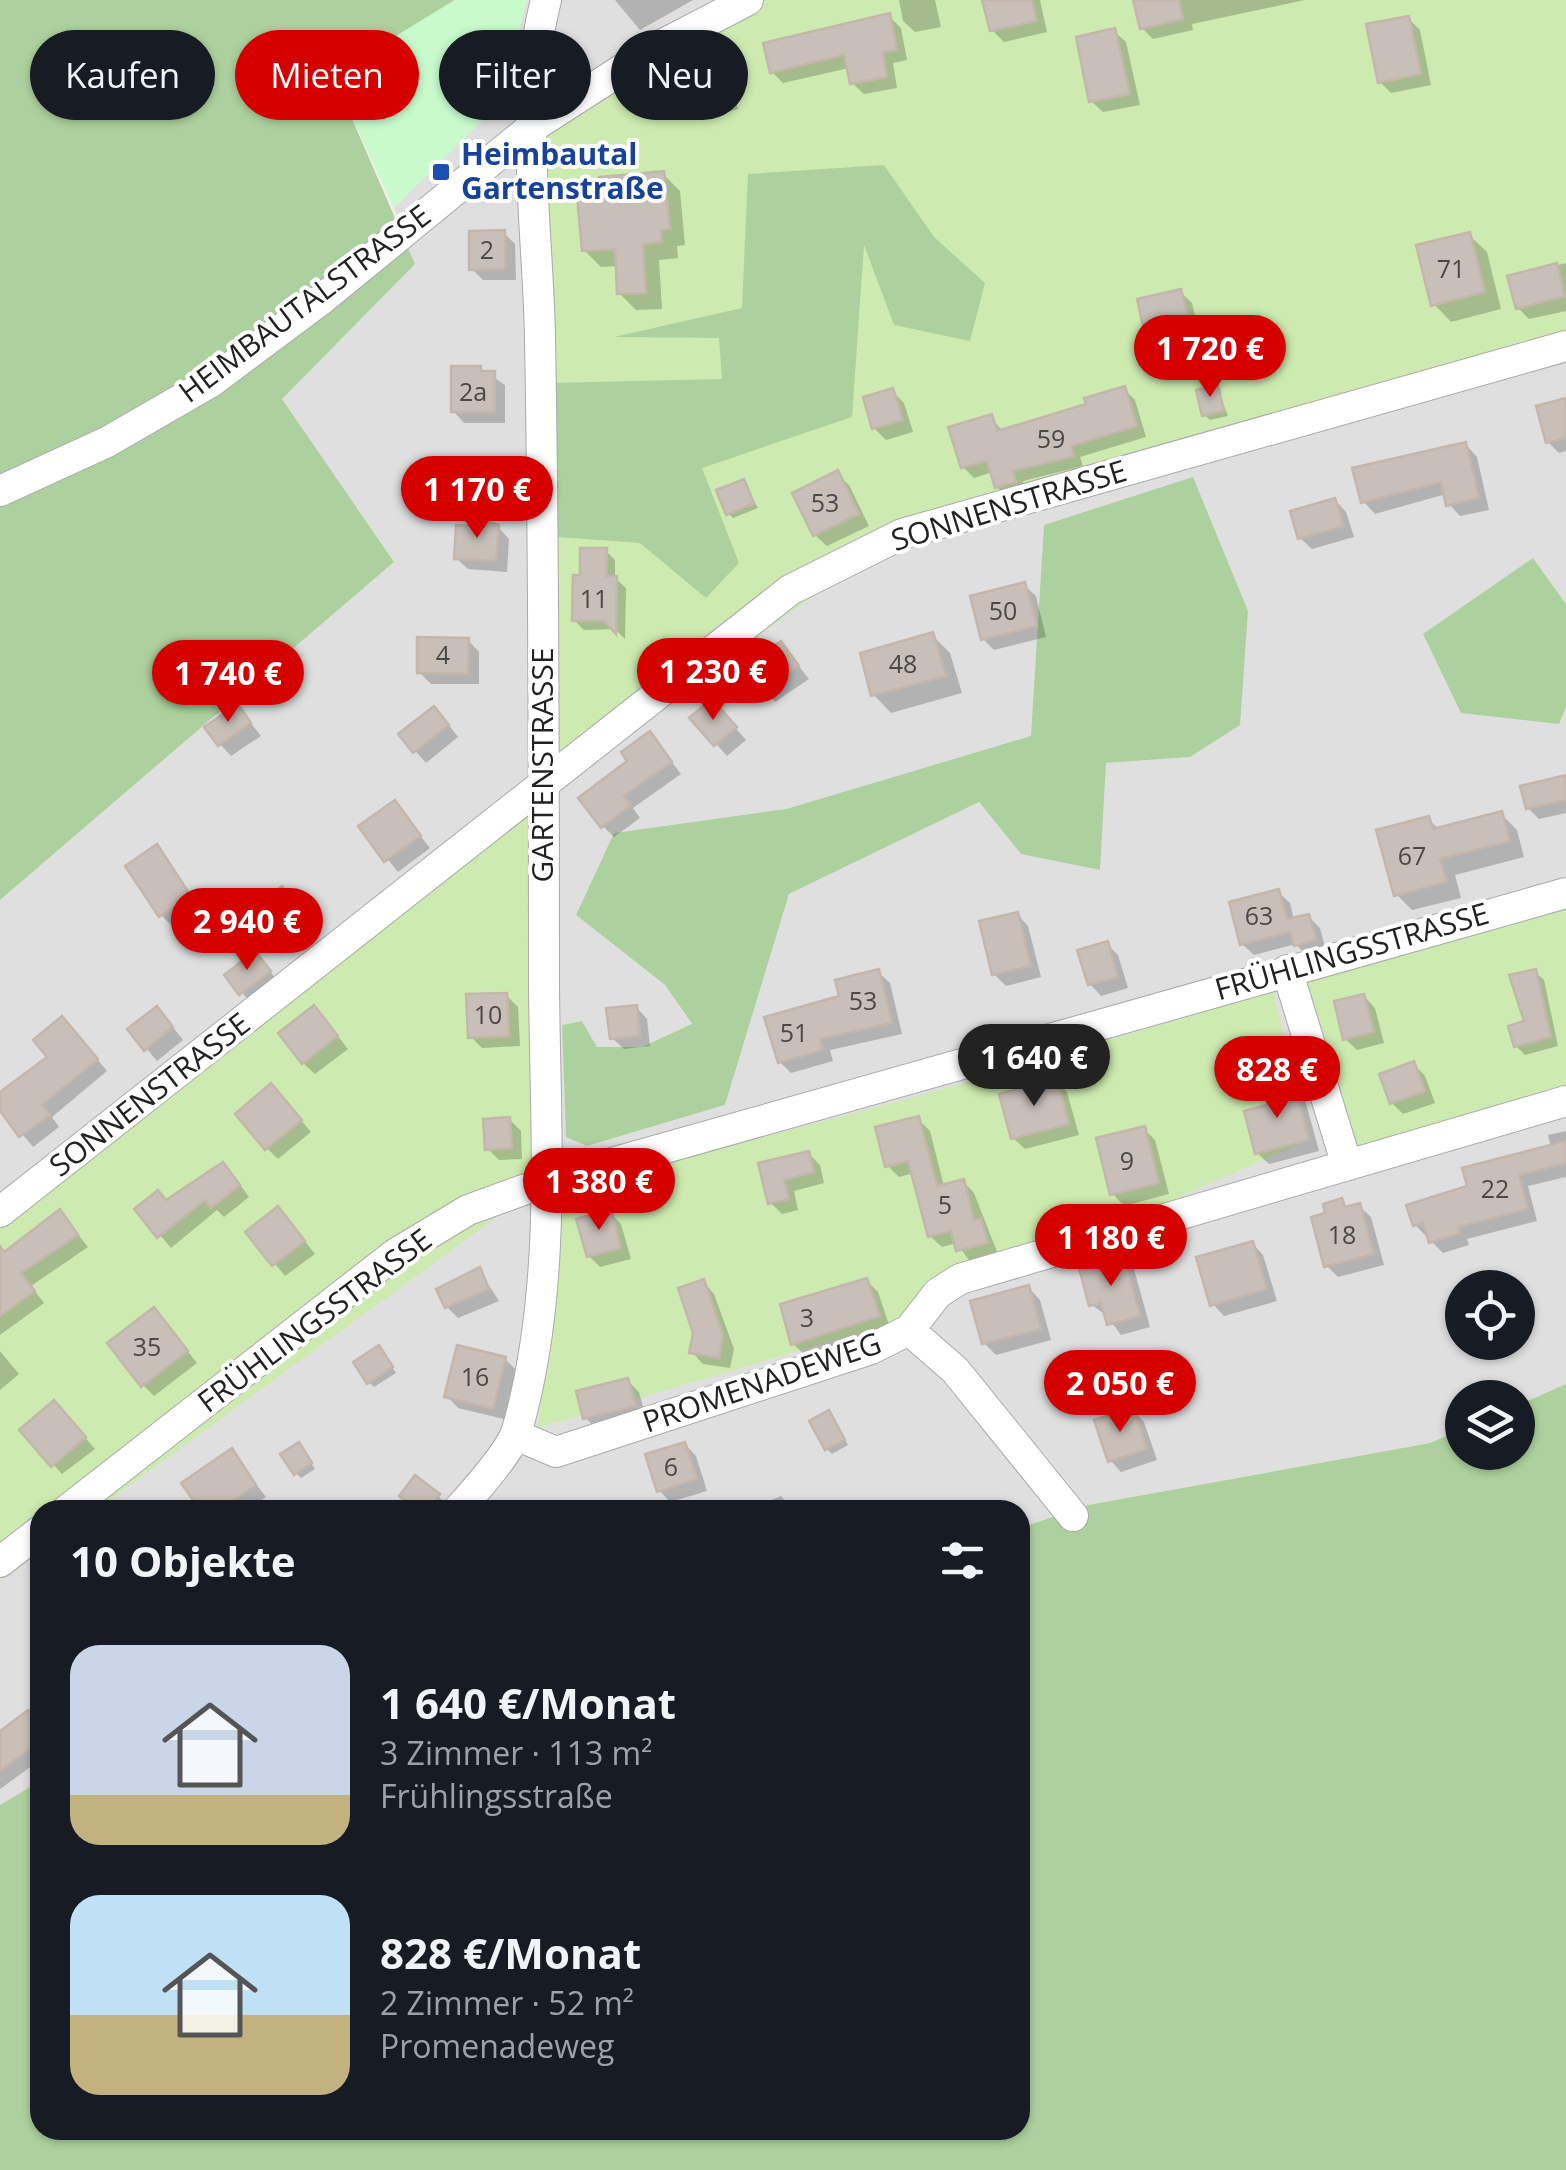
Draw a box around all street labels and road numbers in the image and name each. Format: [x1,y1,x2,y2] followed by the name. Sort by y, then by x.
[170,194,438,411] street label: HEIMBAUTALSTRASSE
[886,449,1131,560] street label: SONNENSTRASSE
[521,647,562,883] street label: GARTENSTRASSE
[1210,892,1493,1009] street label: FRÜHLINGSSTRASSE
[40,1002,258,1185] street label: SONNENSTRASSE
[189,1218,439,1421] street label: FRÜHLINGSSTRASSE
[637,1322,886,1442] street label: PROMENADEWEG

